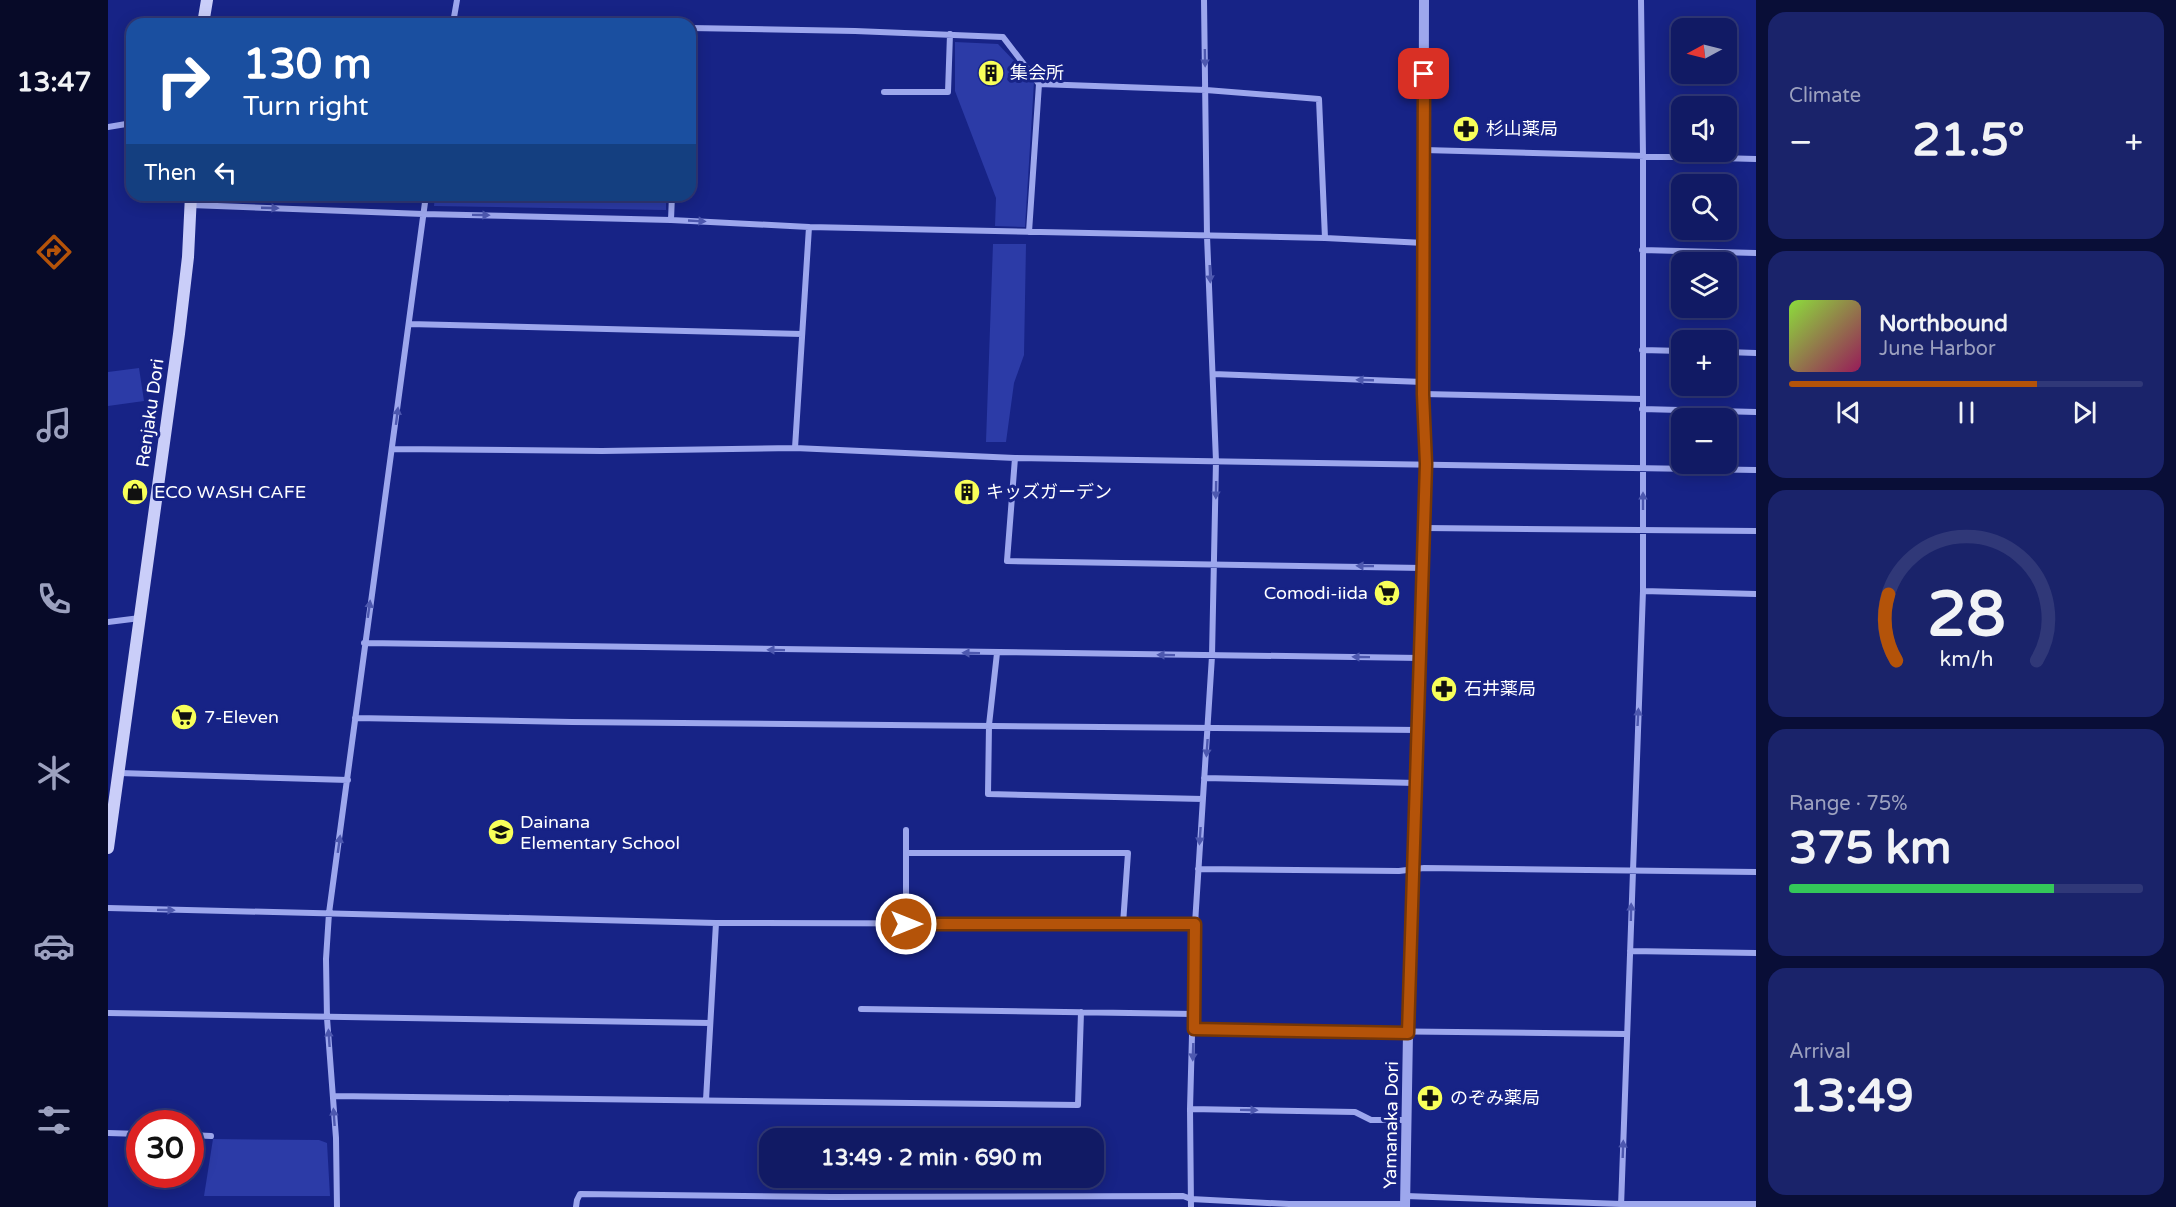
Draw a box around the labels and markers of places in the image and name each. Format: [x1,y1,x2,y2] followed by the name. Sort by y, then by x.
[1398,48,1449,99] pin
[976,58,1006,88] building icon: 集会所
[1010,62,1064,84] place label: 集会所
[1451,114,1481,144] pharmacy icon: 杉山薬局
[1486,118,1558,140] place label: 杉山薬局
[120,477,150,507] shop icon: ECO WASH CAFE
[952,477,982,507] building icon: キッズガーデン
[154,481,306,503] place label: ECO WASH CAFE
[986,481,1112,503] place label: キッズガーデン
[1372,578,1402,608] supermarket icon: Comodi-iida
[1264,582,1368,604] place label: Comodi-iida
[1429,674,1459,704] pharmacy icon: 石井薬局
[1464,678,1536,700] place label: 石井薬局
[169,702,199,732] supermarket icon: 7-Eleven
[204,706,279,728] place label: 7-Eleven
[520,811,680,854] place label: Dainana Elementary School
[486,817,516,847] school or university icon: Dainana Elementary School
[1415,1083,1445,1113] pharmacy icon: のぞみ薬局
[1450,1087,1540,1109] place label: のぞみ薬局

